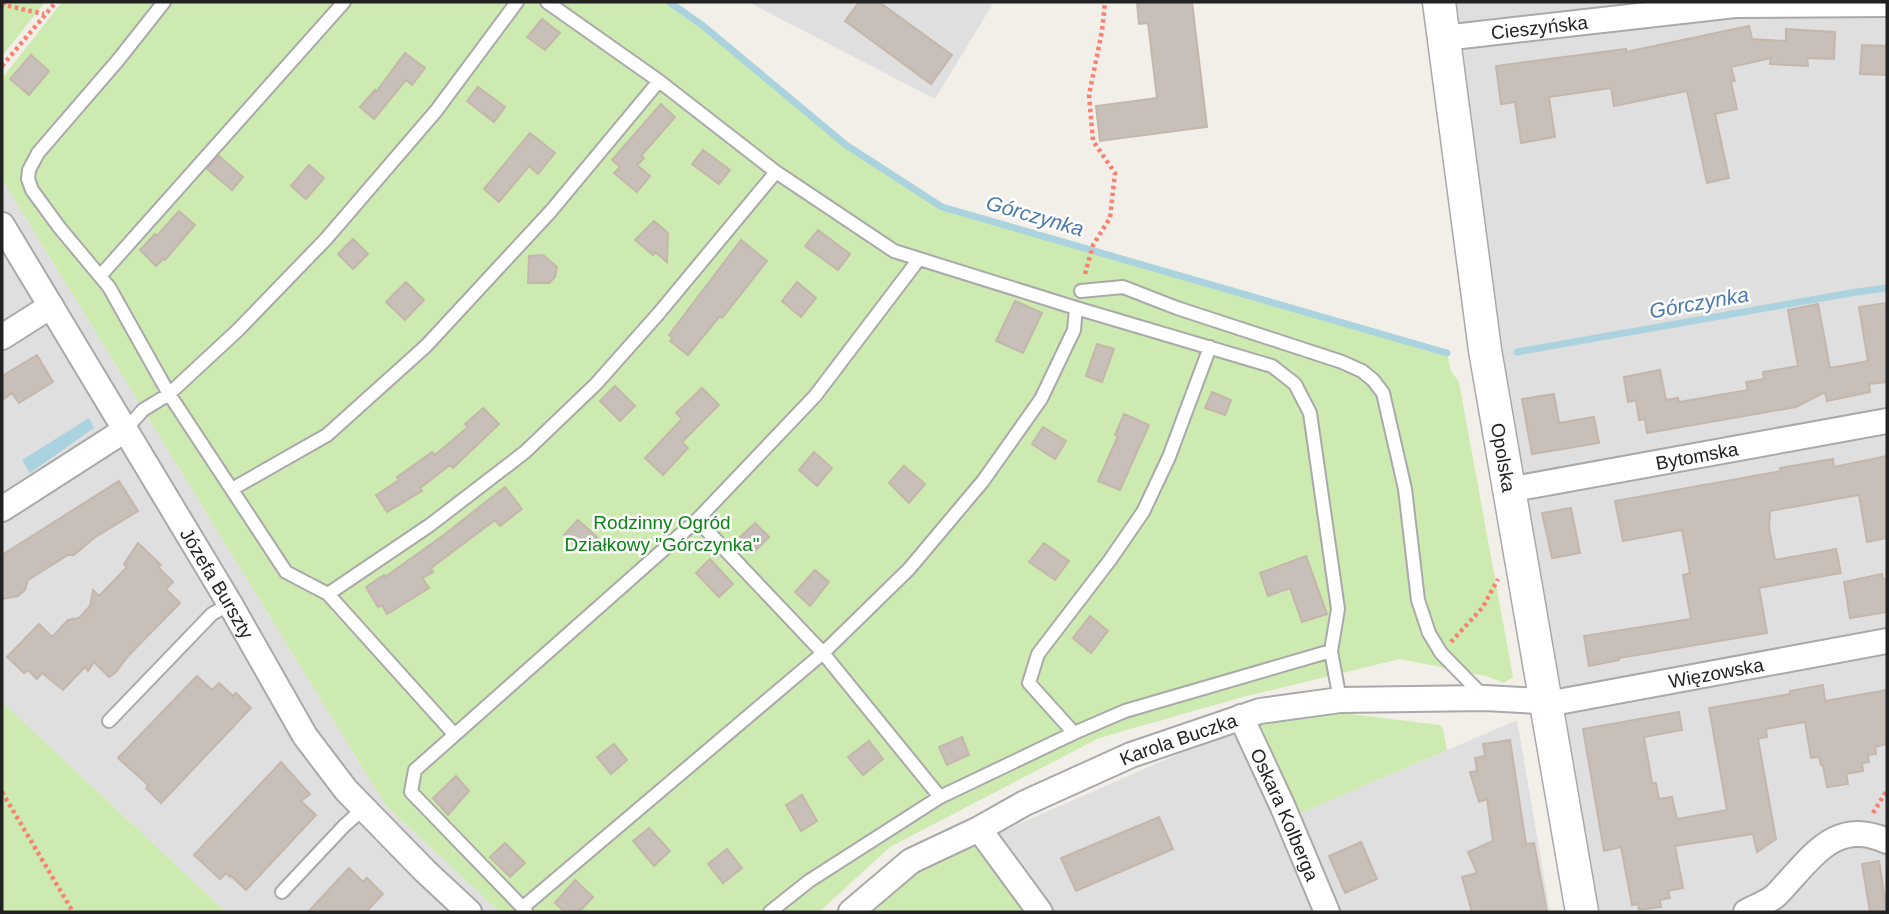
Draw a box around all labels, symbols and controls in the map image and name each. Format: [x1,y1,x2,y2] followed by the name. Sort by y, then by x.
[1490,12,1589,44] street label: Cieszyńska
[984,191,1087,240] water label: Górczynka
[1647,282,1750,323] water label: Górczynka
[1487,421,1519,494] street label: Opolska
[1654,438,1740,474] street label: Bytomska
[564,512,760,555] park label: Rodzinny Ogród Działkowy "Górczynka"
[176,525,258,643] street label: Józefa Burszty
[1667,654,1766,692] street label: Więzowska
[1116,709,1240,770] street label: Karola Buczka
[1246,745,1323,885] street label: Oskara Kolberga

